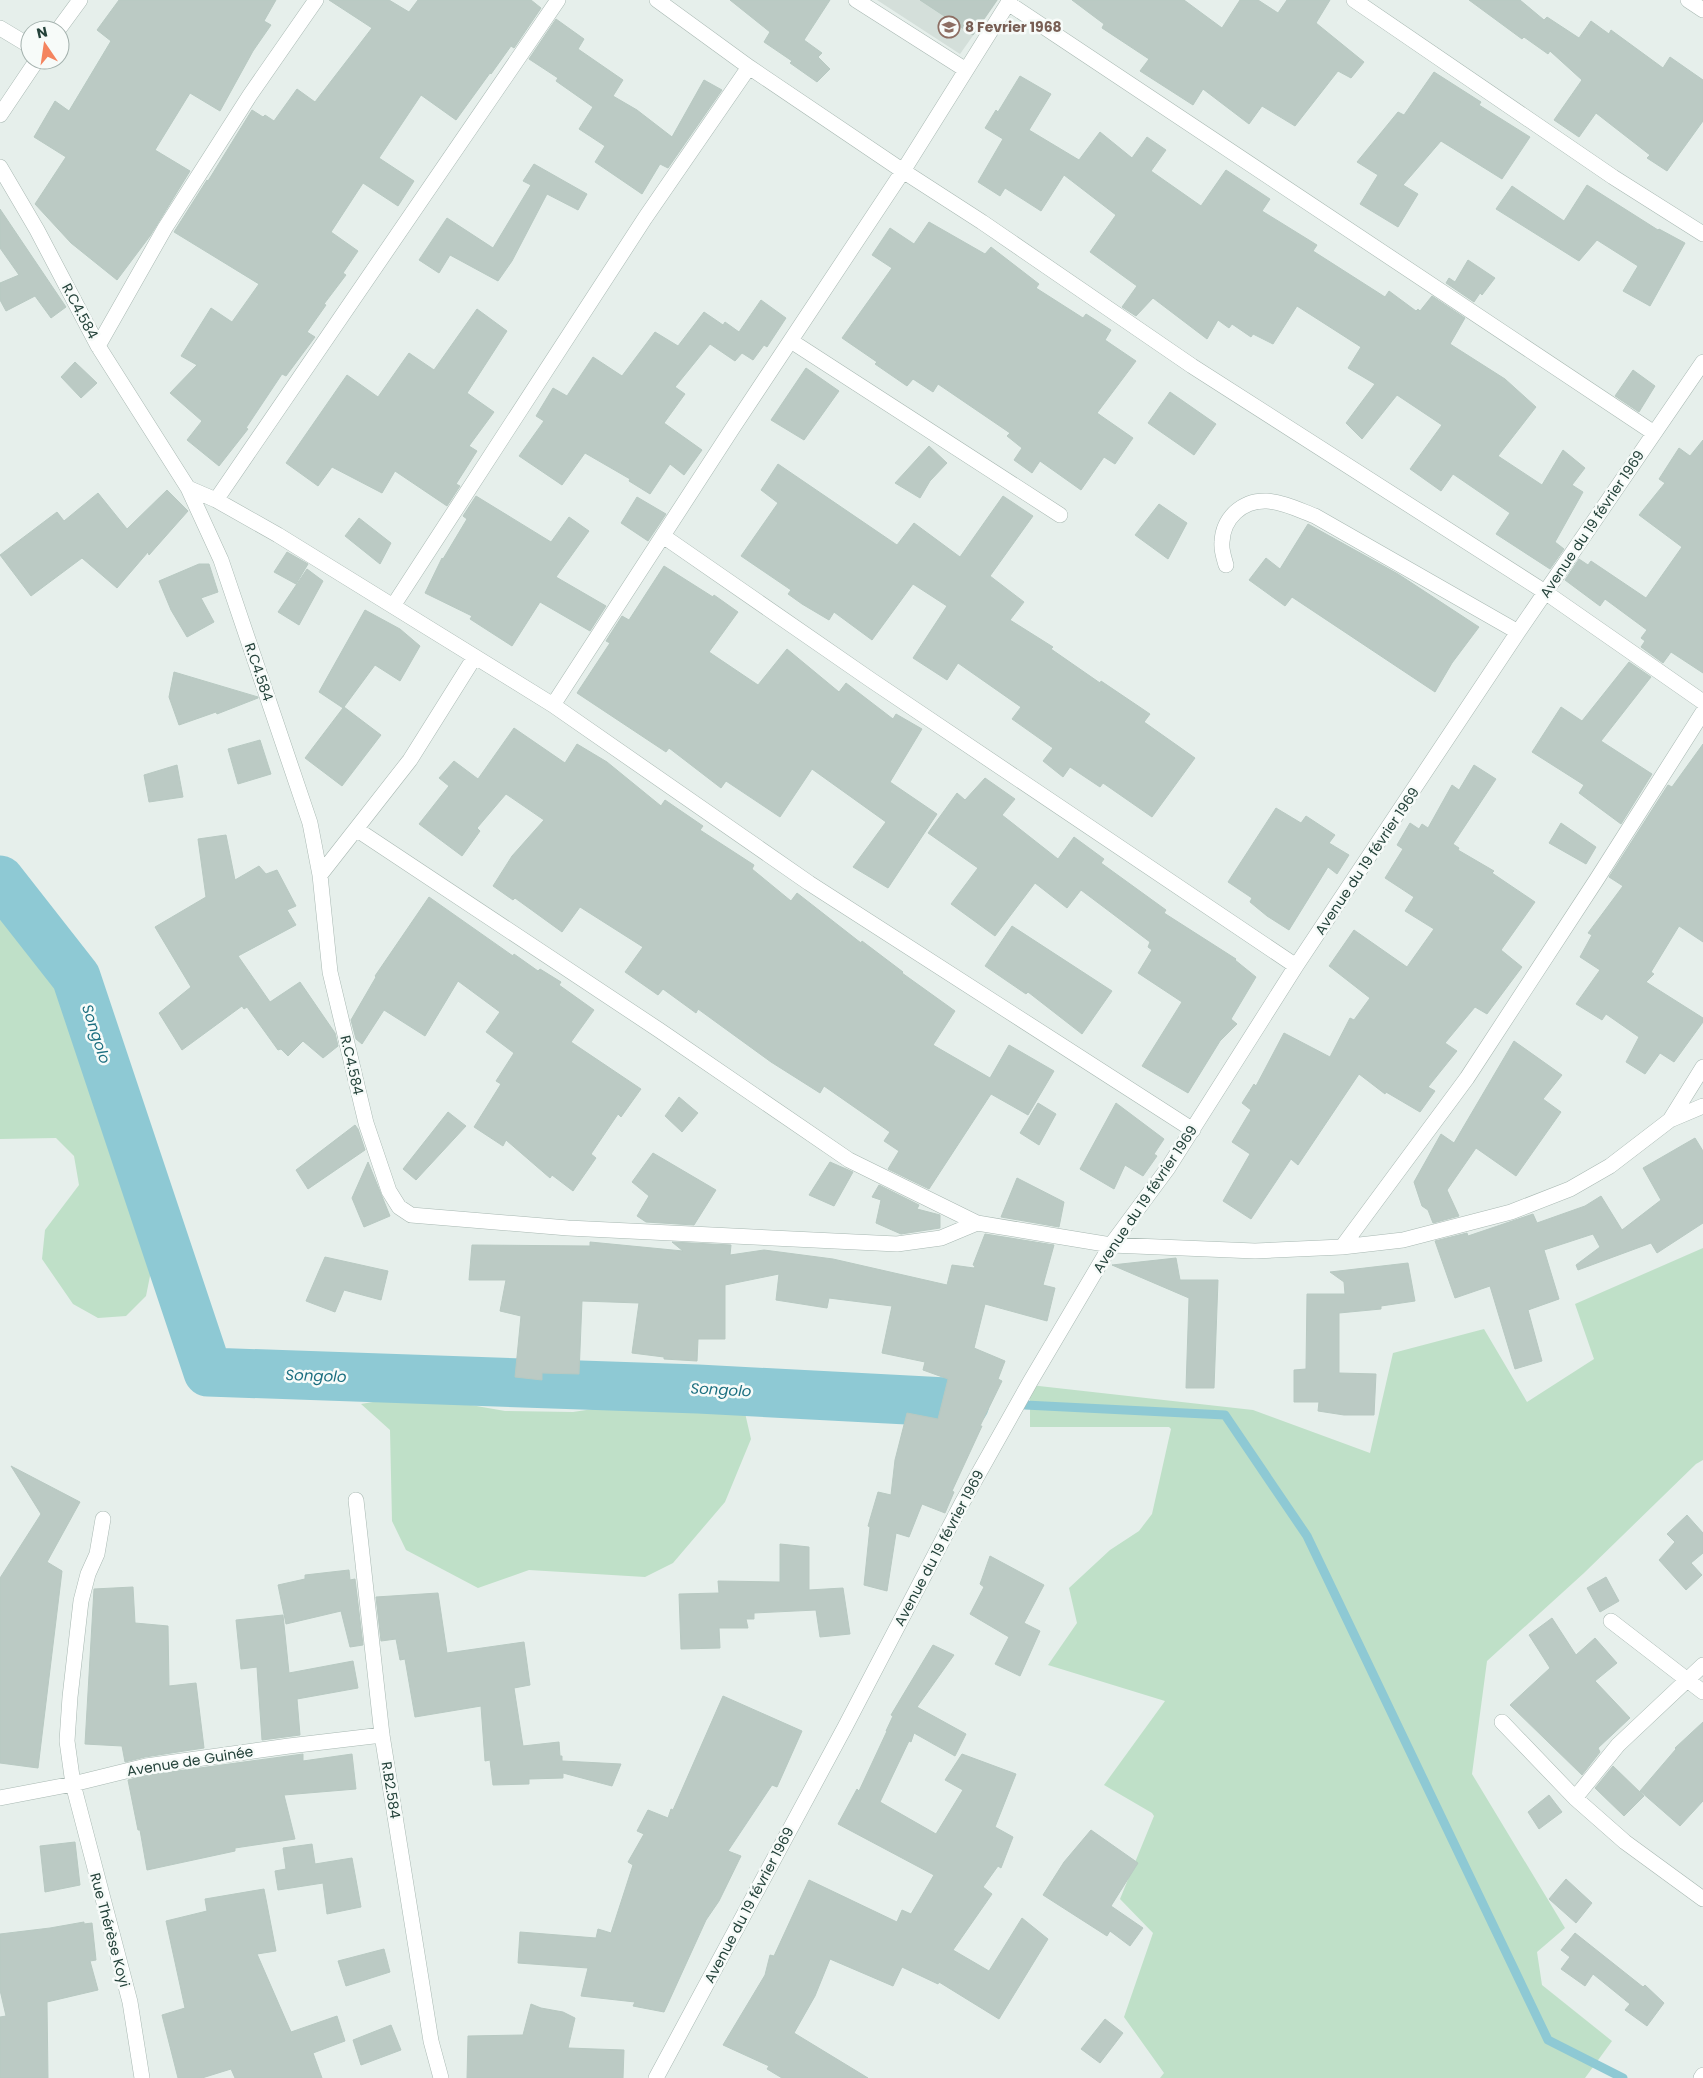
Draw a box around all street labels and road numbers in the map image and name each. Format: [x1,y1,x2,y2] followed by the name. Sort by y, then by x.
[57,280,103,343] street label: R.C4.584
[1535,446,1649,602] street label: Avenue du 19 février 1969
[240,640,278,704] street label: R.C4.584
[1310,783,1424,939] street label: Avenue du 19 février 1969
[335,1033,369,1097] street label: R.C4.584
[1088,1121,1202,1277] street label: Avenue du 19 février 1969
[889,1467,989,1629] street label: Avenue du 19 février 1969
[125,1741,255,1781] street label: Avenue de Guinée
[377,1760,405,1820] street label: R.B2.584
[699,1824,799,1986] street label: Avenue du 19 février 1969
[85,1871,135,1989] street label: Rue Thérèse Koyi

